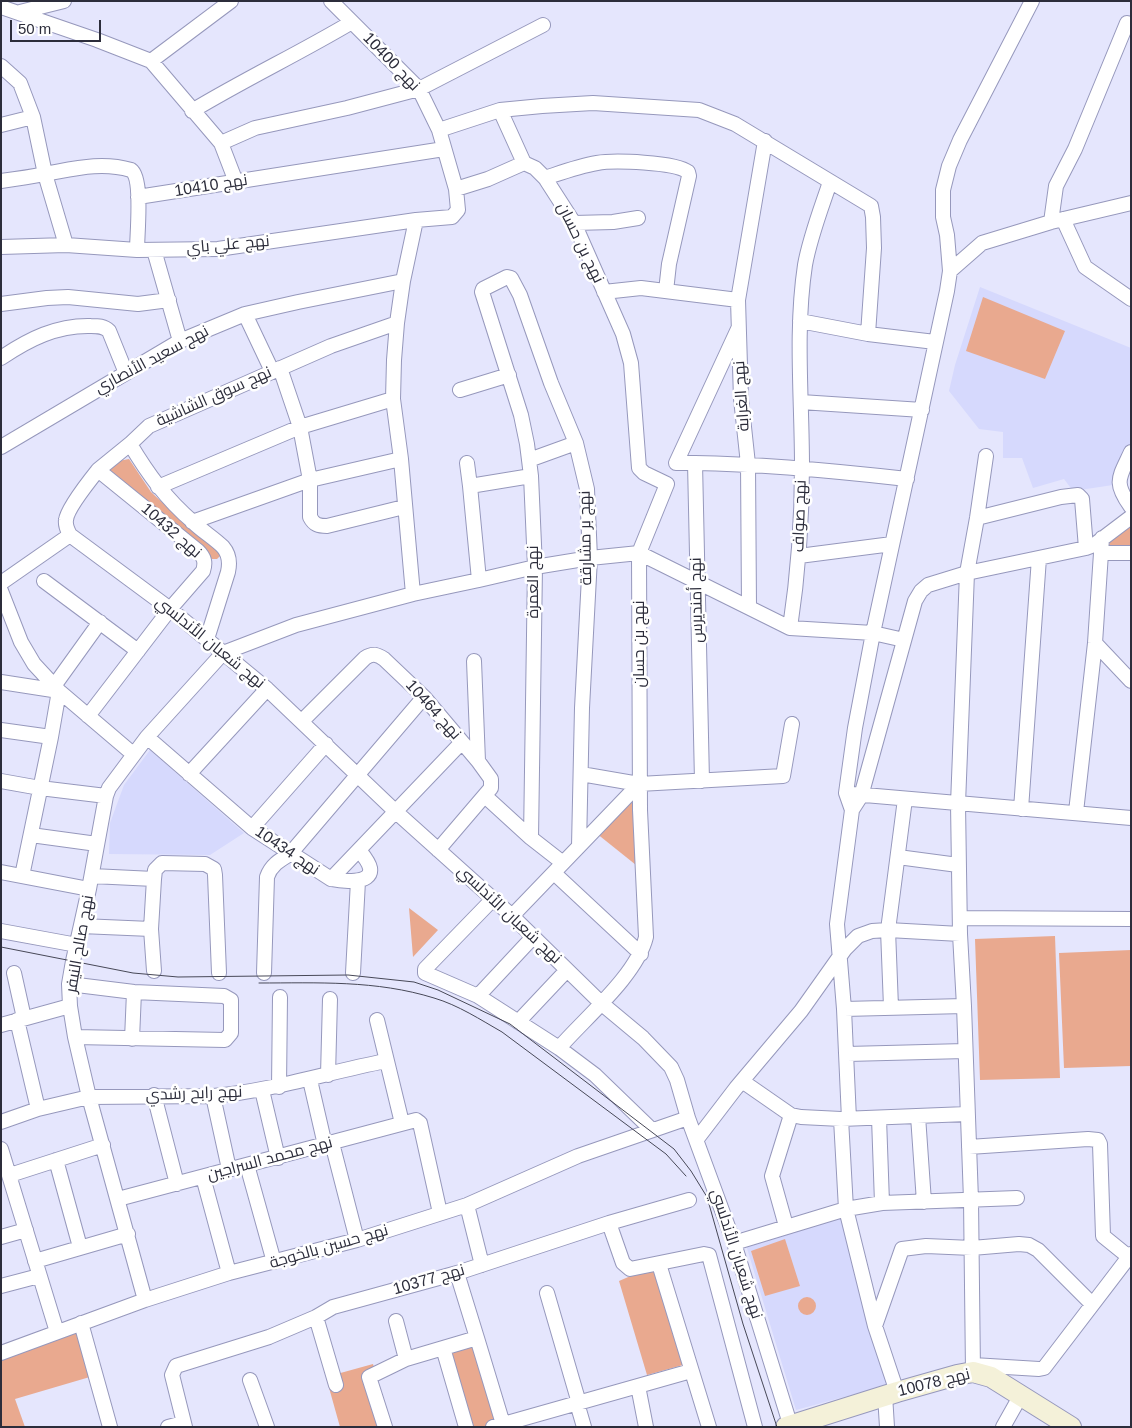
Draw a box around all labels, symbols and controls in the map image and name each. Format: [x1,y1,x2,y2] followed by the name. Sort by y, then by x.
[12,10,104,42] scale bar
[18,20,51,37] text: 50 m
[358,29,424,95] street label: نهج 10400
[173,171,249,201] street label: نهج 10410
[552,200,608,286] street label: نهج بن حسان
[186,232,270,258] street label: نهج علي باي
[92,322,212,398] street label: نهج سعيد الأنصاري
[730,360,754,432] street label: نهج الغرابة
[153,363,275,431] street label: نهج سوق الشاشية
[789,479,811,553] street label: نهج صواف
[576,490,596,586] street label: نهج بر مشارقة
[137,500,205,562] street label: نهج 10432
[524,545,544,619] street label: نهج العمرة
[687,557,707,643] street label: نهج أمنديرس
[151,593,269,693] street label: نهج شعبان الأندلسي
[630,600,650,688] street label: نهج بن حسان
[401,676,465,744] street label: نهج 10464
[251,822,323,880] street label: نهج 10434
[453,862,565,968] street label: نهج شعبان الأندلسي
[62,893,98,995] street label: نهج صالح النيفر
[145,1083,243,1105] street label: نهج رابح رشدي
[205,1133,335,1185] street label: نهج محمد السراجين
[706,1187,766,1321] street label: نهج شعبان الأندلسي
[267,1221,391,1273] street label: نهج حسين بالخوجة
[391,1261,467,1299] street label: نهج 10377
[896,1365,972,1401] street label: نهج 10078

